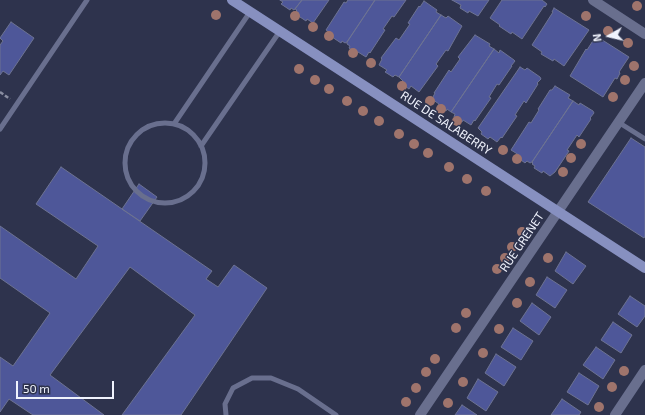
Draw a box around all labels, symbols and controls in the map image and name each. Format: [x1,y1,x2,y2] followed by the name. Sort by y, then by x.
[589,16,629,56] north arrow
[590,33,604,43] text: N
[398,88,494,158] street label: RUE DE SALABERRY
[497,210,547,274] street label: RUE GRENET
[18,373,116,399] scale bar
[23,381,50,395] text: 50 m

